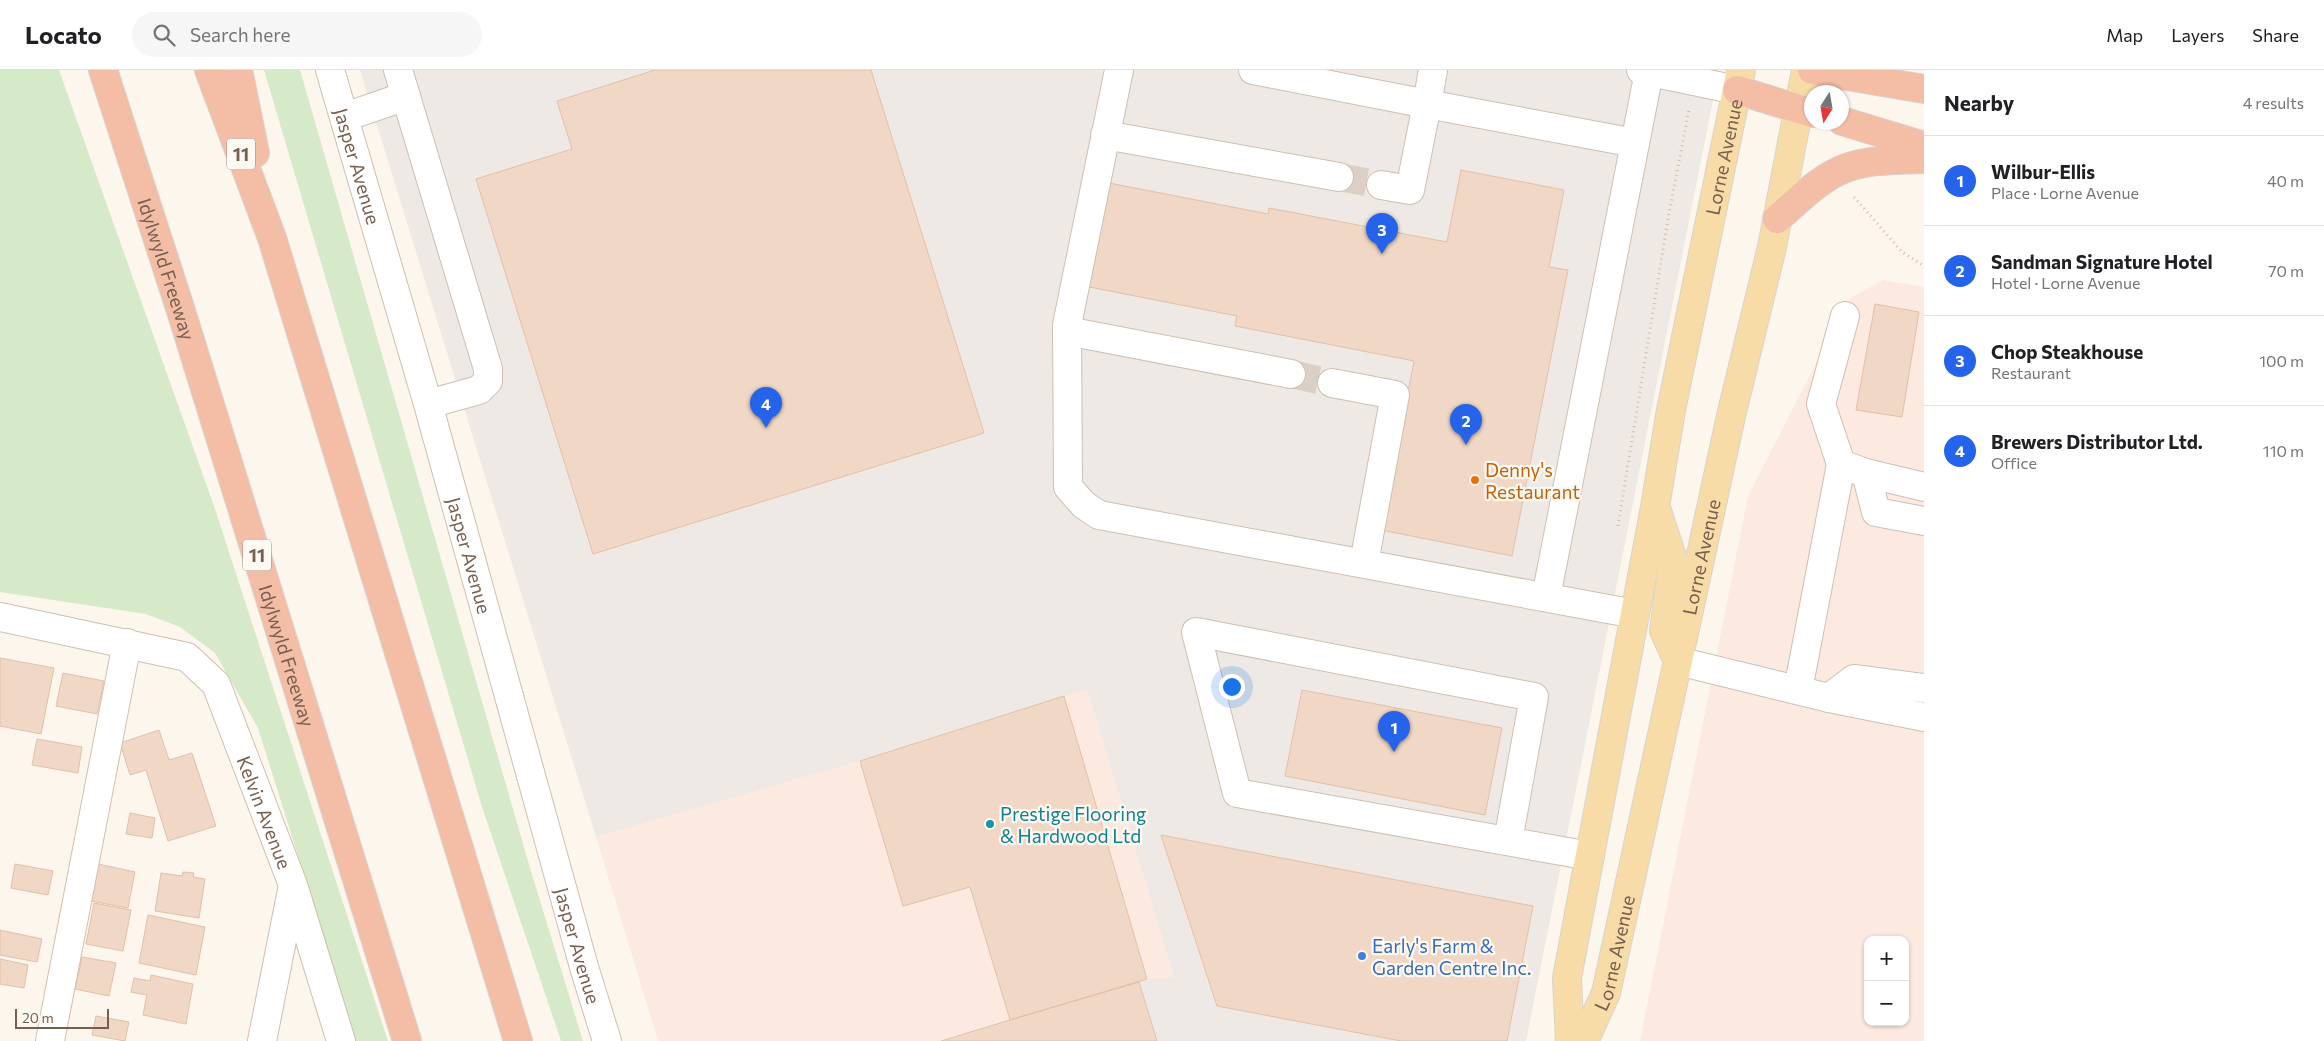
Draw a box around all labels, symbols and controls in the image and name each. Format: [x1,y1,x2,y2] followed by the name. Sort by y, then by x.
[132,12,482,57] search box
[25,20,102,49] text: Locato
[150,21,178,49] icon: search
[190,23,290,46] text: Search here
[2106,24,2143,46] text: Map
[2171,24,2224,46] text: Layers
[2252,24,2299,46] text: Share
[1804,85,1849,130] north arrow
[1944,90,2014,115] text: Nearby
[2243,93,2304,112] text: 4 results
[1700,97,1746,217] street label: Lorne Avenue
[330,105,386,227] street label: Jasper Avenue
[227,138,255,170] road number: 11
[1991,160,2095,183] text: Wilbur-Ellis
[1956,171,1964,190] text: 1
[2267,171,2304,190] text: 40 m
[1991,183,2139,202] text: Place · Lorne Avenue
[134,195,201,343] street label: Idylwyld Freeway
[1366,213,1398,254] pin: 3
[1991,250,2213,273] text: Sandman Signature Hotel
[1955,261,1965,280] text: 2
[2268,261,2304,280] text: 70 m
[1991,273,2140,292] text: Hotel · Lorne Avenue
[1991,340,2143,363] text: Chop Steakhouse
[1955,351,1965,370] text: 3
[2259,351,2304,370] text: 100 m
[1991,363,2071,382] text: Restaurant
[750,387,782,428] pin: 4
[1450,404,1482,445] pin: 2
[1991,430,2203,453] text: Brewers Distributor Ltd.
[1955,441,1965,460] text: 4
[2263,441,2304,460] text: 110 m
[1991,453,2037,472] text: Office
[1485,458,1580,503] place label: Denny's Restaurant
[1469,474,1481,486] marker: Denny's Restaurant
[443,494,497,616] street label: Jasper Avenue
[1677,497,1724,617] street label: Lorne Avenue
[243,540,271,570] road number: 11
[255,582,321,730] street label: Idylwyld Freeway
[1219,674,1245,700] your location
[1378,711,1410,752] pin: 1
[233,752,297,872] street label: Kelvin Avenue
[1000,802,1146,847] place label: Prestige Flooring & Hardwood Ltd
[984,818,996,830] marker: Prestige Flooring & Hardwood Ltd
[551,885,606,1006] street label: Jasper Avenue
[1588,893,1638,1014] street label: Lorne Avenue
[1372,934,1531,979] place label: Early's Farm & Garden Centre Inc.
[1864,936,1909,1026] map controls
[1864,936,1909,981] button: +
[1356,950,1368,962] marker: Early's Farm & Garden Centre Inc.
[1864,981,1909,1026] button: −
[15,1006,109,1029] scale bar
[22,1009,54,1026] text: 20 m

